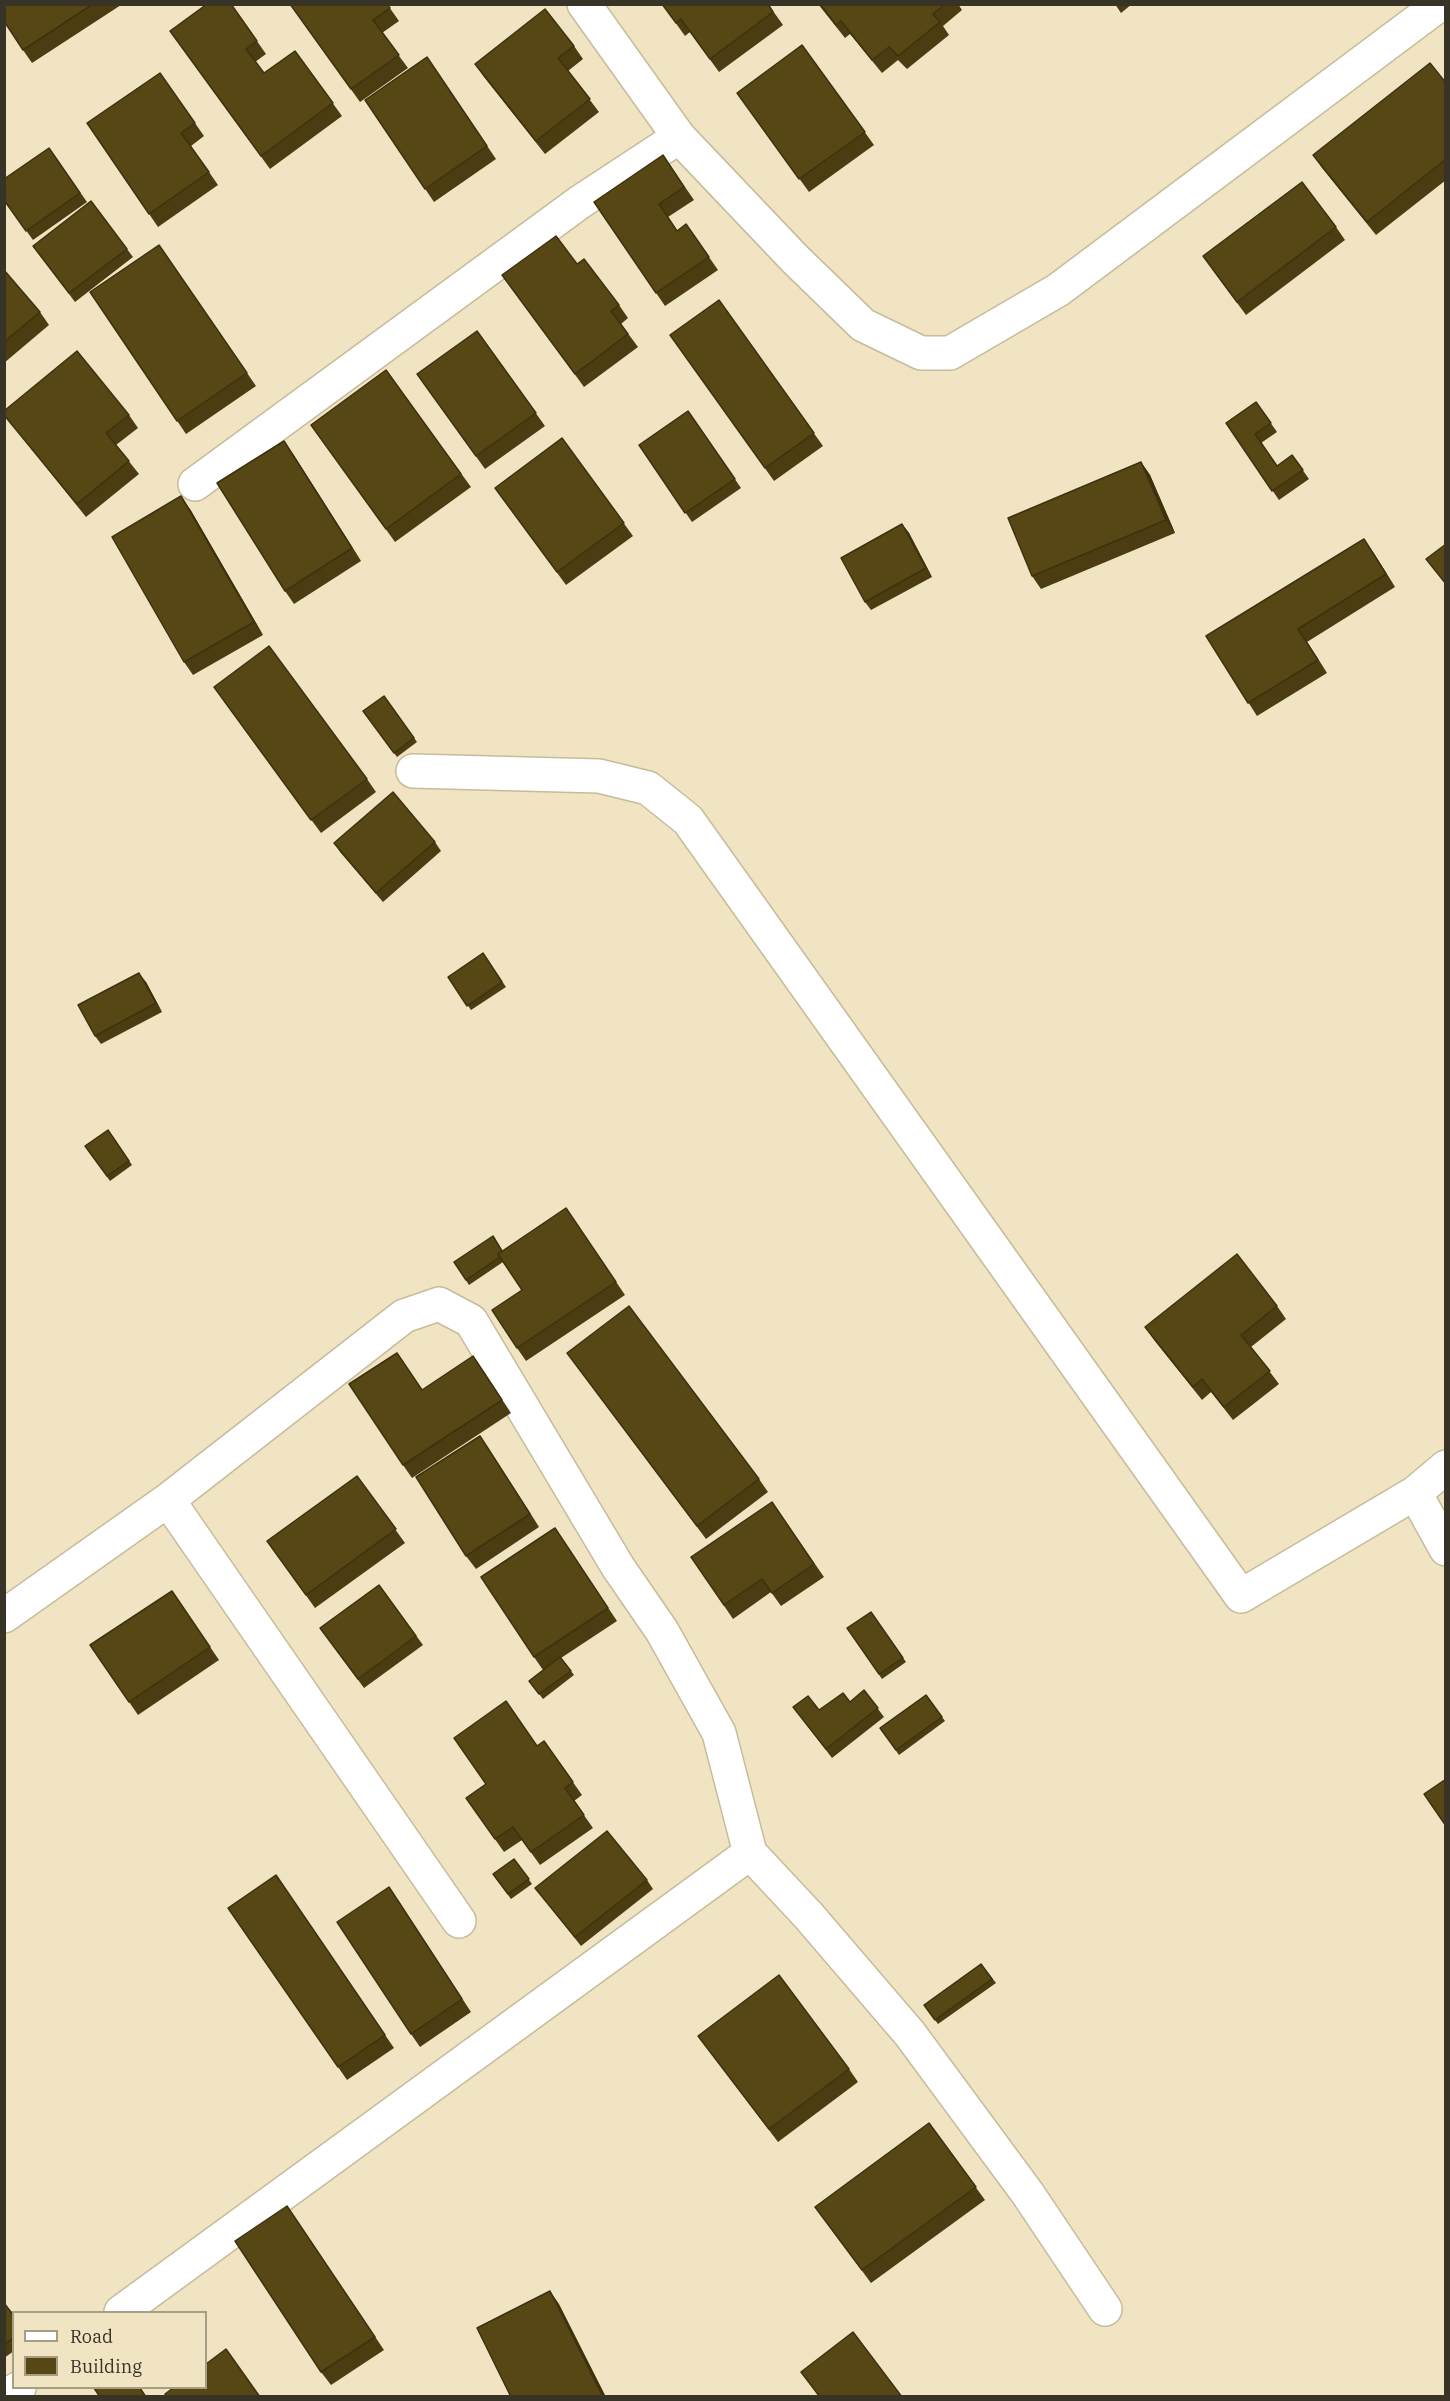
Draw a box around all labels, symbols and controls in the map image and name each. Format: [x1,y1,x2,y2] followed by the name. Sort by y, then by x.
[12,2311,207,2389] legend
[70,2325,113,2348] text: Road
[70,2355,142,2378] text: Building

